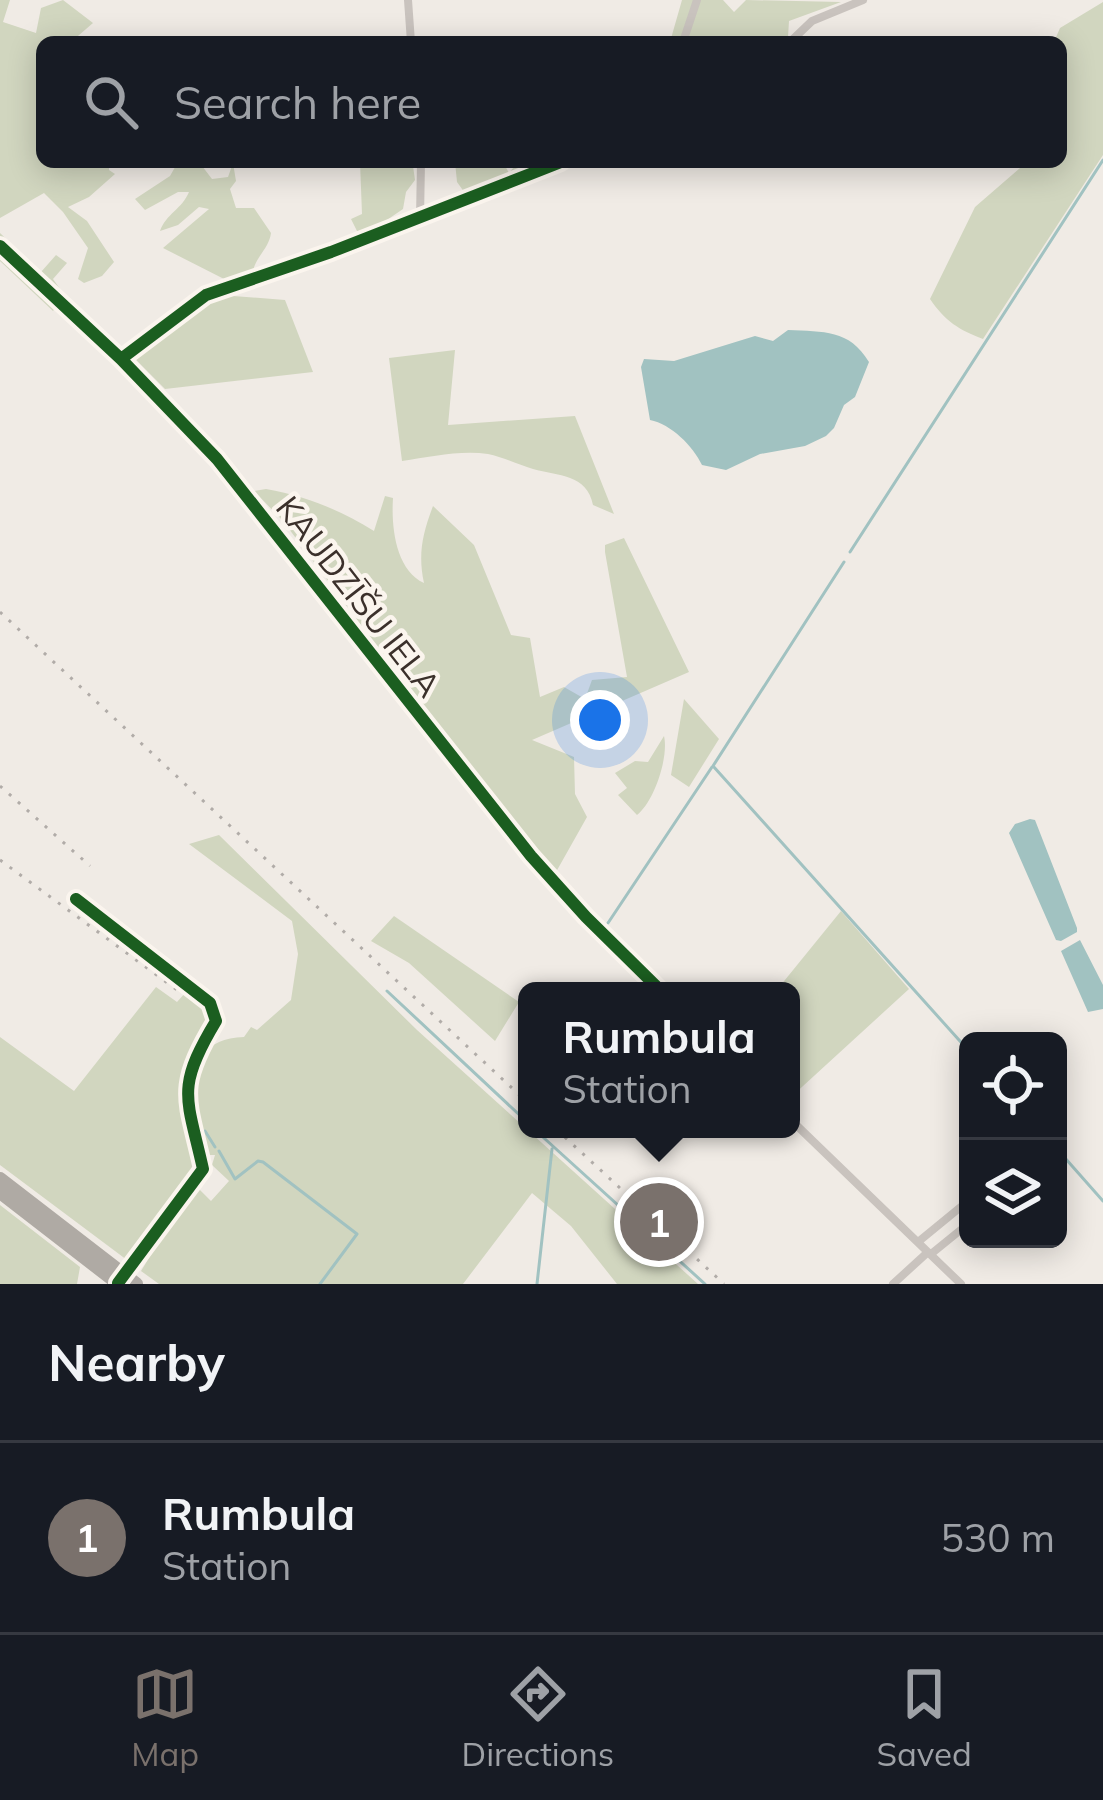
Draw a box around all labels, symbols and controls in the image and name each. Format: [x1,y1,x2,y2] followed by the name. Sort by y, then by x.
[36,36,1067,168] search box
[78,69,144,135] icon: search
[174,74,421,130] text: Search here
[268,488,450,704] street label: KAUDZĪŠU IELA
[570,690,630,750] your location
[518,982,800,1138] popup
[562,1008,756,1064] text: Rumbula
[959,1032,1067,1248] map controls
[959,1032,1067,1140] button: locate
[562,1064,692,1113] text: Station
[959,1140,1067,1248] button: layers
[620,1177,698,1267] pin: 1
[48,1330,225,1394] text: Nearby
[162,1485,355,1541] text: Rumbula
[75,1513,99,1562] text: 1
[940,1513,1055,1562] text: 530 m
[162,1541,291,1590] text: Station
[131,1661,199,1774] tab: Map
[462,1661,614,1774] tab: Directions
[877,1661,972,1774] tab: Saved

